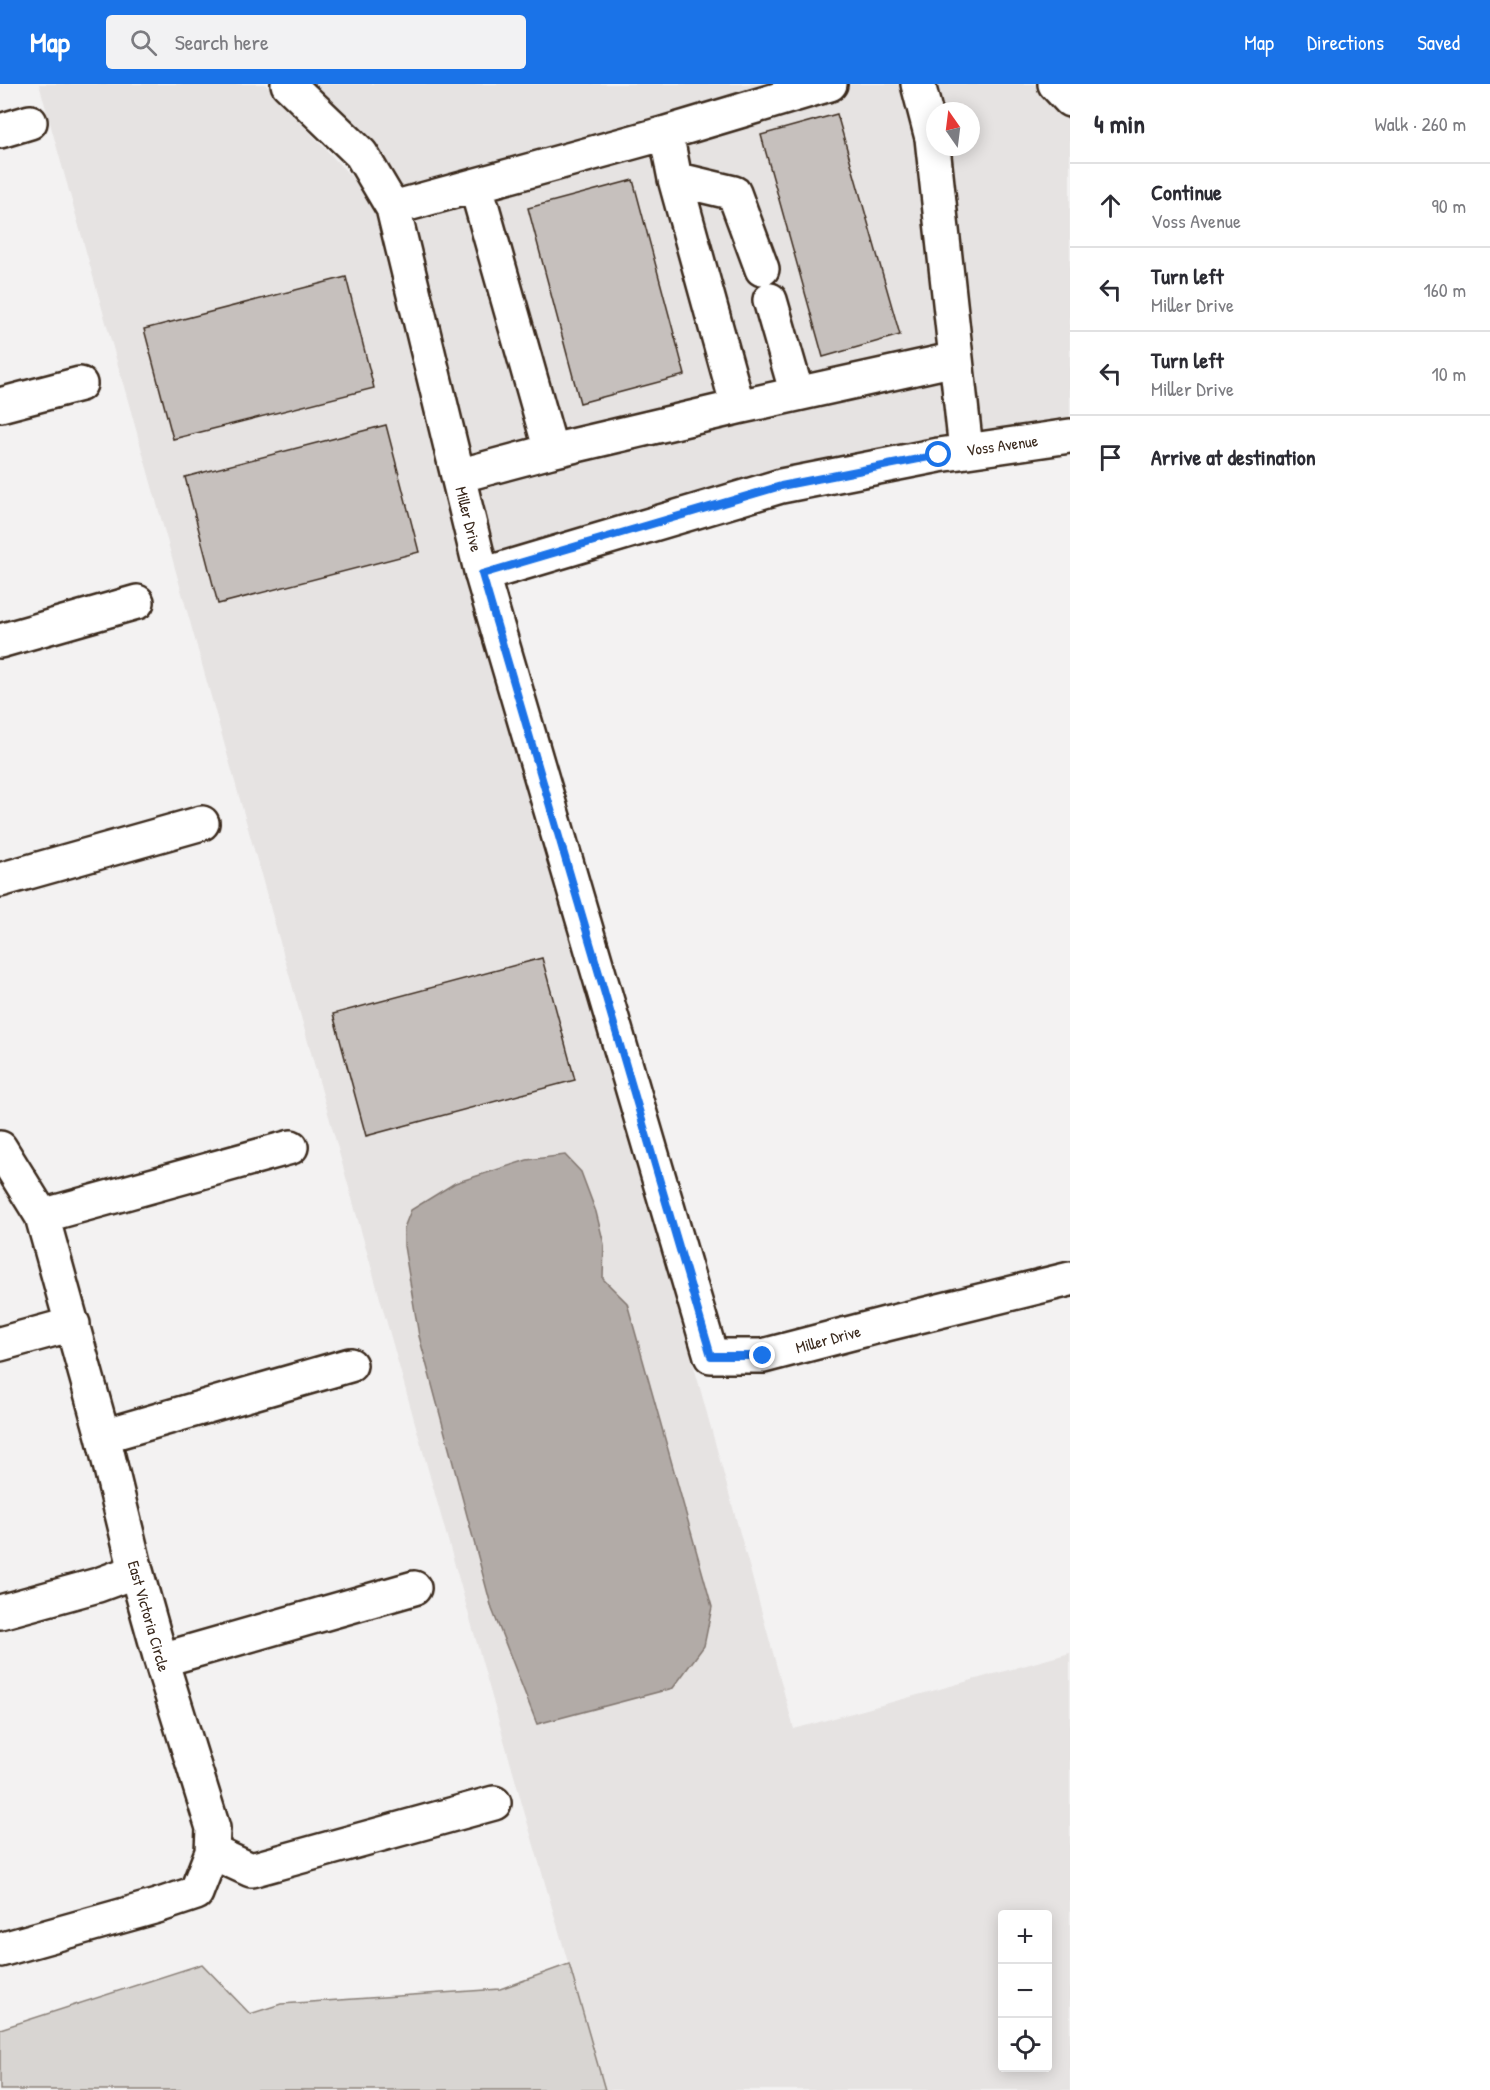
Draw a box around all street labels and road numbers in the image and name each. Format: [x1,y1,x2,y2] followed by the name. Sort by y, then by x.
[965,429,1040,461] street label: Voss Avenue
[450,484,488,554] street label: Miller Drive
[793,1320,863,1358] street label: Miller Drive
[123,1558,176,1675] street label: East Victoria Circle

